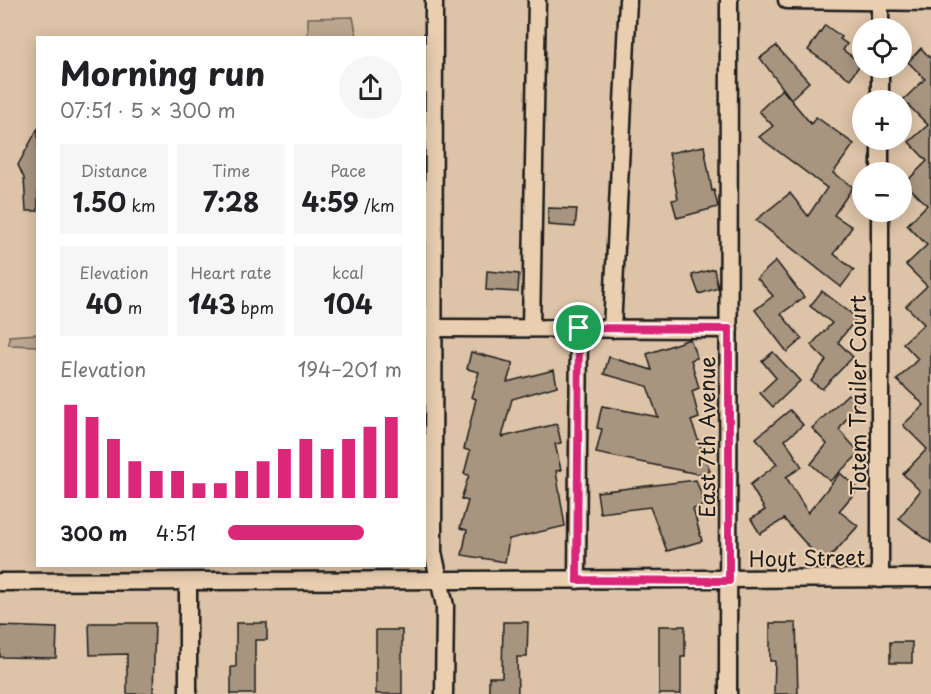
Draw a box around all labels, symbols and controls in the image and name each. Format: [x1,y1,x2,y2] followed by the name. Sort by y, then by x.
[852,18,912,222] map controls
[852,18,912,78] button: locate
[60,47,265,97] text: Morning run
[339,56,402,119] button: share
[852,90,912,150] button: +
[60,95,236,125] text: 07:51 · 5 × 300 m
[80,158,148,182] text: Distance
[212,158,250,182] text: Time
[330,158,366,182] text: Pace
[852,162,912,222] button: −
[73,182,126,221] text: 1.50
[203,182,259,221] text: 7:28
[301,182,359,221] text: 4:59
[126,193,155,217] text: km
[359,193,395,217] text: /km
[79,260,149,284] text: Elevation
[191,260,271,284] text: Heart rate
[332,260,364,284] text: kcal
[86,284,123,323] text: 40
[188,284,236,323] text: 143
[323,284,373,323] text: 104
[123,295,142,319] text: m
[236,295,274,319] text: bpm
[841,295,873,495] street label: Totem Trailer Court
[553,302,604,353] pin
[562,311,595,344] icon: arrive
[60,354,146,384] text: Elevation
[297,354,402,384] text: 194–201 m
[690,356,722,518] street label: East 7th Avenue
[60,518,128,548] text: 300 m
[156,518,196,548] text: 4:51
[749,540,865,574] street label: Hoyt Street

